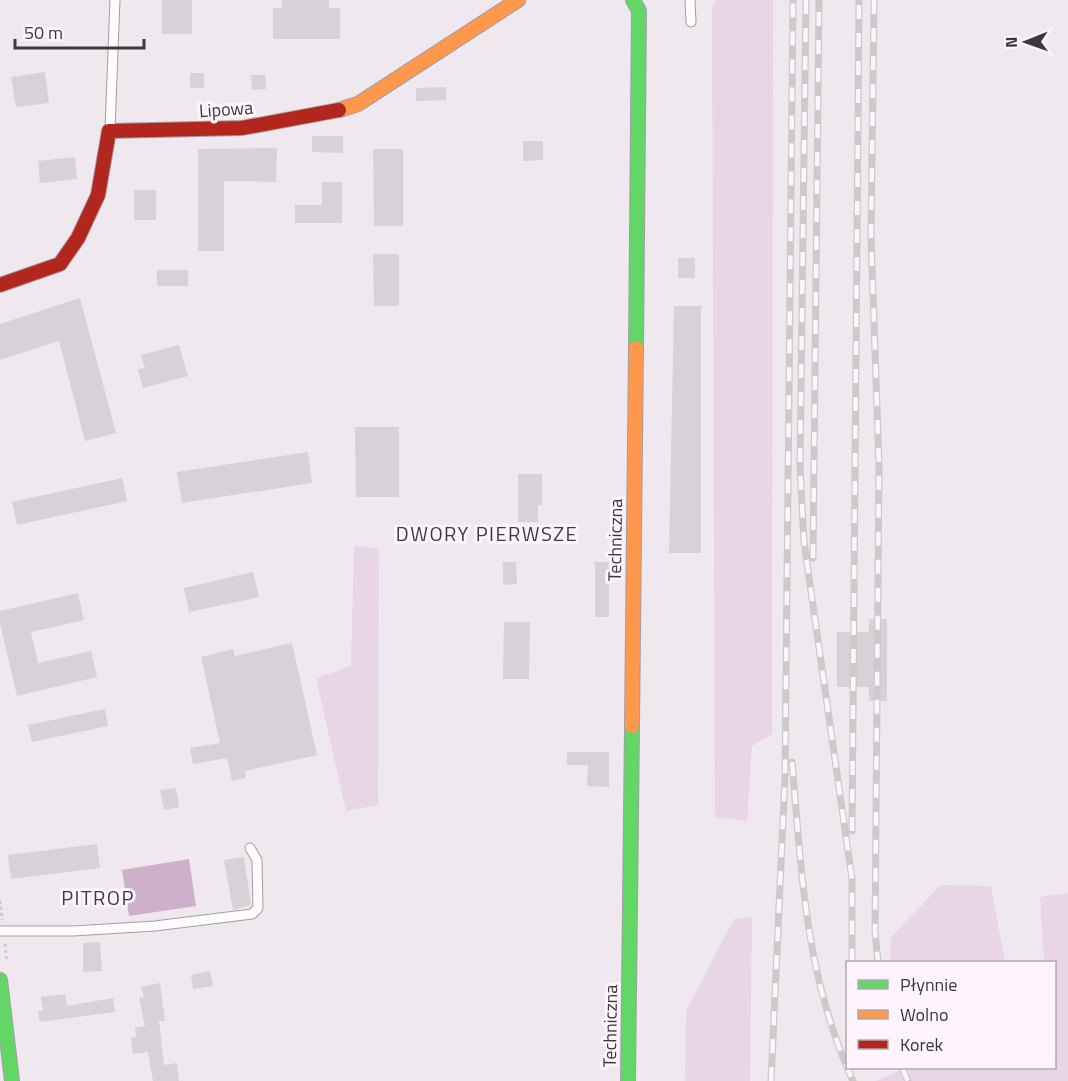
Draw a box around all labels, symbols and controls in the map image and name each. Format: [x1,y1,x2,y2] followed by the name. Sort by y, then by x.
[15,12,144,50] scale bar
[996,12,1056,72] north arrow
[24,19,63,46] text: 50 m
[999,37,1023,48] text: N
[198,94,254,124] street label: Lipowa
[601,498,629,582] street label: Techniczna
[396,518,578,549] district label: DWORY PIERWSZE
[61,882,135,913] district label: PITROP
[846,961,1056,1069] legend
[900,971,957,998] text: Płynnie
[596,984,624,1068] street label: Techniczna
[900,1001,948,1028] text: Wolno
[900,1031,944,1058] text: Korek

